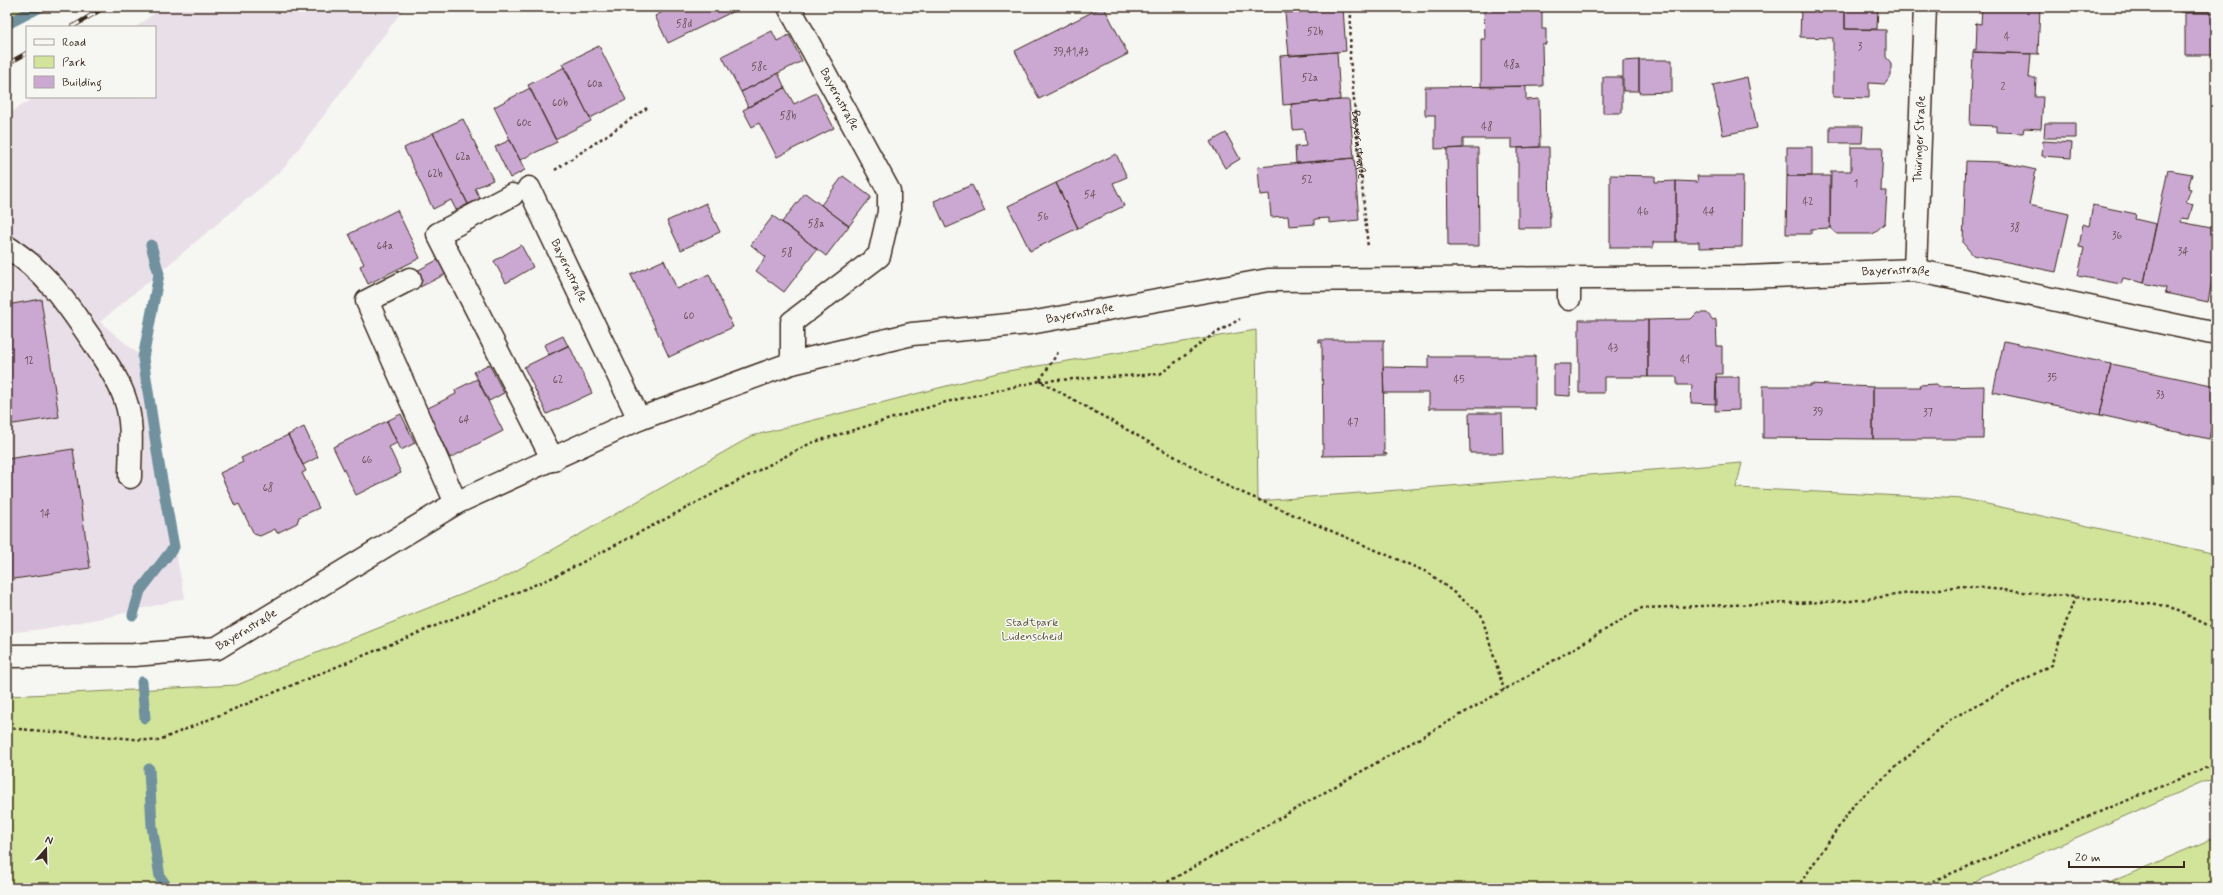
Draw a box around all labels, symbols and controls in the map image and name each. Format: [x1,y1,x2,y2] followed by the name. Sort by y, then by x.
[676,17,692,31] house number: 58d
[26,26,156,98] legend
[1307,26,1323,39] house number: 52b
[2004,31,2010,44] house number: 4
[62,35,86,51] text: Road
[1858,41,1863,54] house number: 3
[1053,46,1089,59] house number: 39,41,43
[62,55,86,71] text: Park
[1504,58,1520,72] house number: 48a
[751,60,767,74] house number: 58c
[816,65,863,133] street label: Bayernstraße
[1302,72,1318,85] house number: 52a
[62,75,102,92] text: Building
[587,78,603,91] house number: 60a
[2001,81,2006,94] house number: 2
[1910,95,1930,183] street label: Thüringer Straße
[552,97,568,110] house number: 60b
[780,109,796,123] house number: 58b
[1347,110,1369,180] street label: Bayernstraße
[517,117,531,130] house number: 60c
[1481,120,1493,134] house number: 48
[455,151,471,164] house number: 62a
[427,168,443,181] house number: 62b
[1301,174,1313,187] house number: 52
[1854,178,1858,191] house number: 1
[1084,189,1096,202] house number: 54
[1802,196,1814,209] house number: 42
[1637,206,1649,219] house number: 46
[1703,206,1715,219] house number: 44
[1037,211,1049,224] house number: 56
[808,217,824,231] house number: 58a
[2010,221,2020,235] house number: 38
[2112,230,2122,243] house number: 36
[547,237,591,306] street label: Bayernstraße
[377,240,393,253] house number: 64a
[781,246,793,260] house number: 58
[2178,246,2188,259] house number: 34
[1861,262,1932,281] street label: Bayernstraße
[1045,300,1115,328] street label: Bayernstraße
[684,310,695,323] house number: 60
[1608,342,1618,355] house number: 43
[1680,354,1690,367] house number: 41
[24,355,34,368] house number: 12
[2047,372,2057,385] house number: 35
[553,374,563,387] house number: 62
[1453,374,1465,387] house number: 45
[2156,389,2164,402] house number: 33
[1813,406,1823,419] house number: 39
[1923,407,1933,420] house number: 37
[458,414,470,427] house number: 64
[1348,417,1358,430] house number: 47
[362,454,373,467] house number: 66
[263,481,273,495] house number: 68
[40,508,50,521] house number: 14
[213,605,280,655] street label: Bayernstraße
[1001,615,1063,645] park label: Stadtpark Lüdenscheid
[26,829,66,869] north arrow
[43,833,55,848] text: N
[2069,843,2184,869] scale bar
[2075,850,2101,866] text: 20 m

